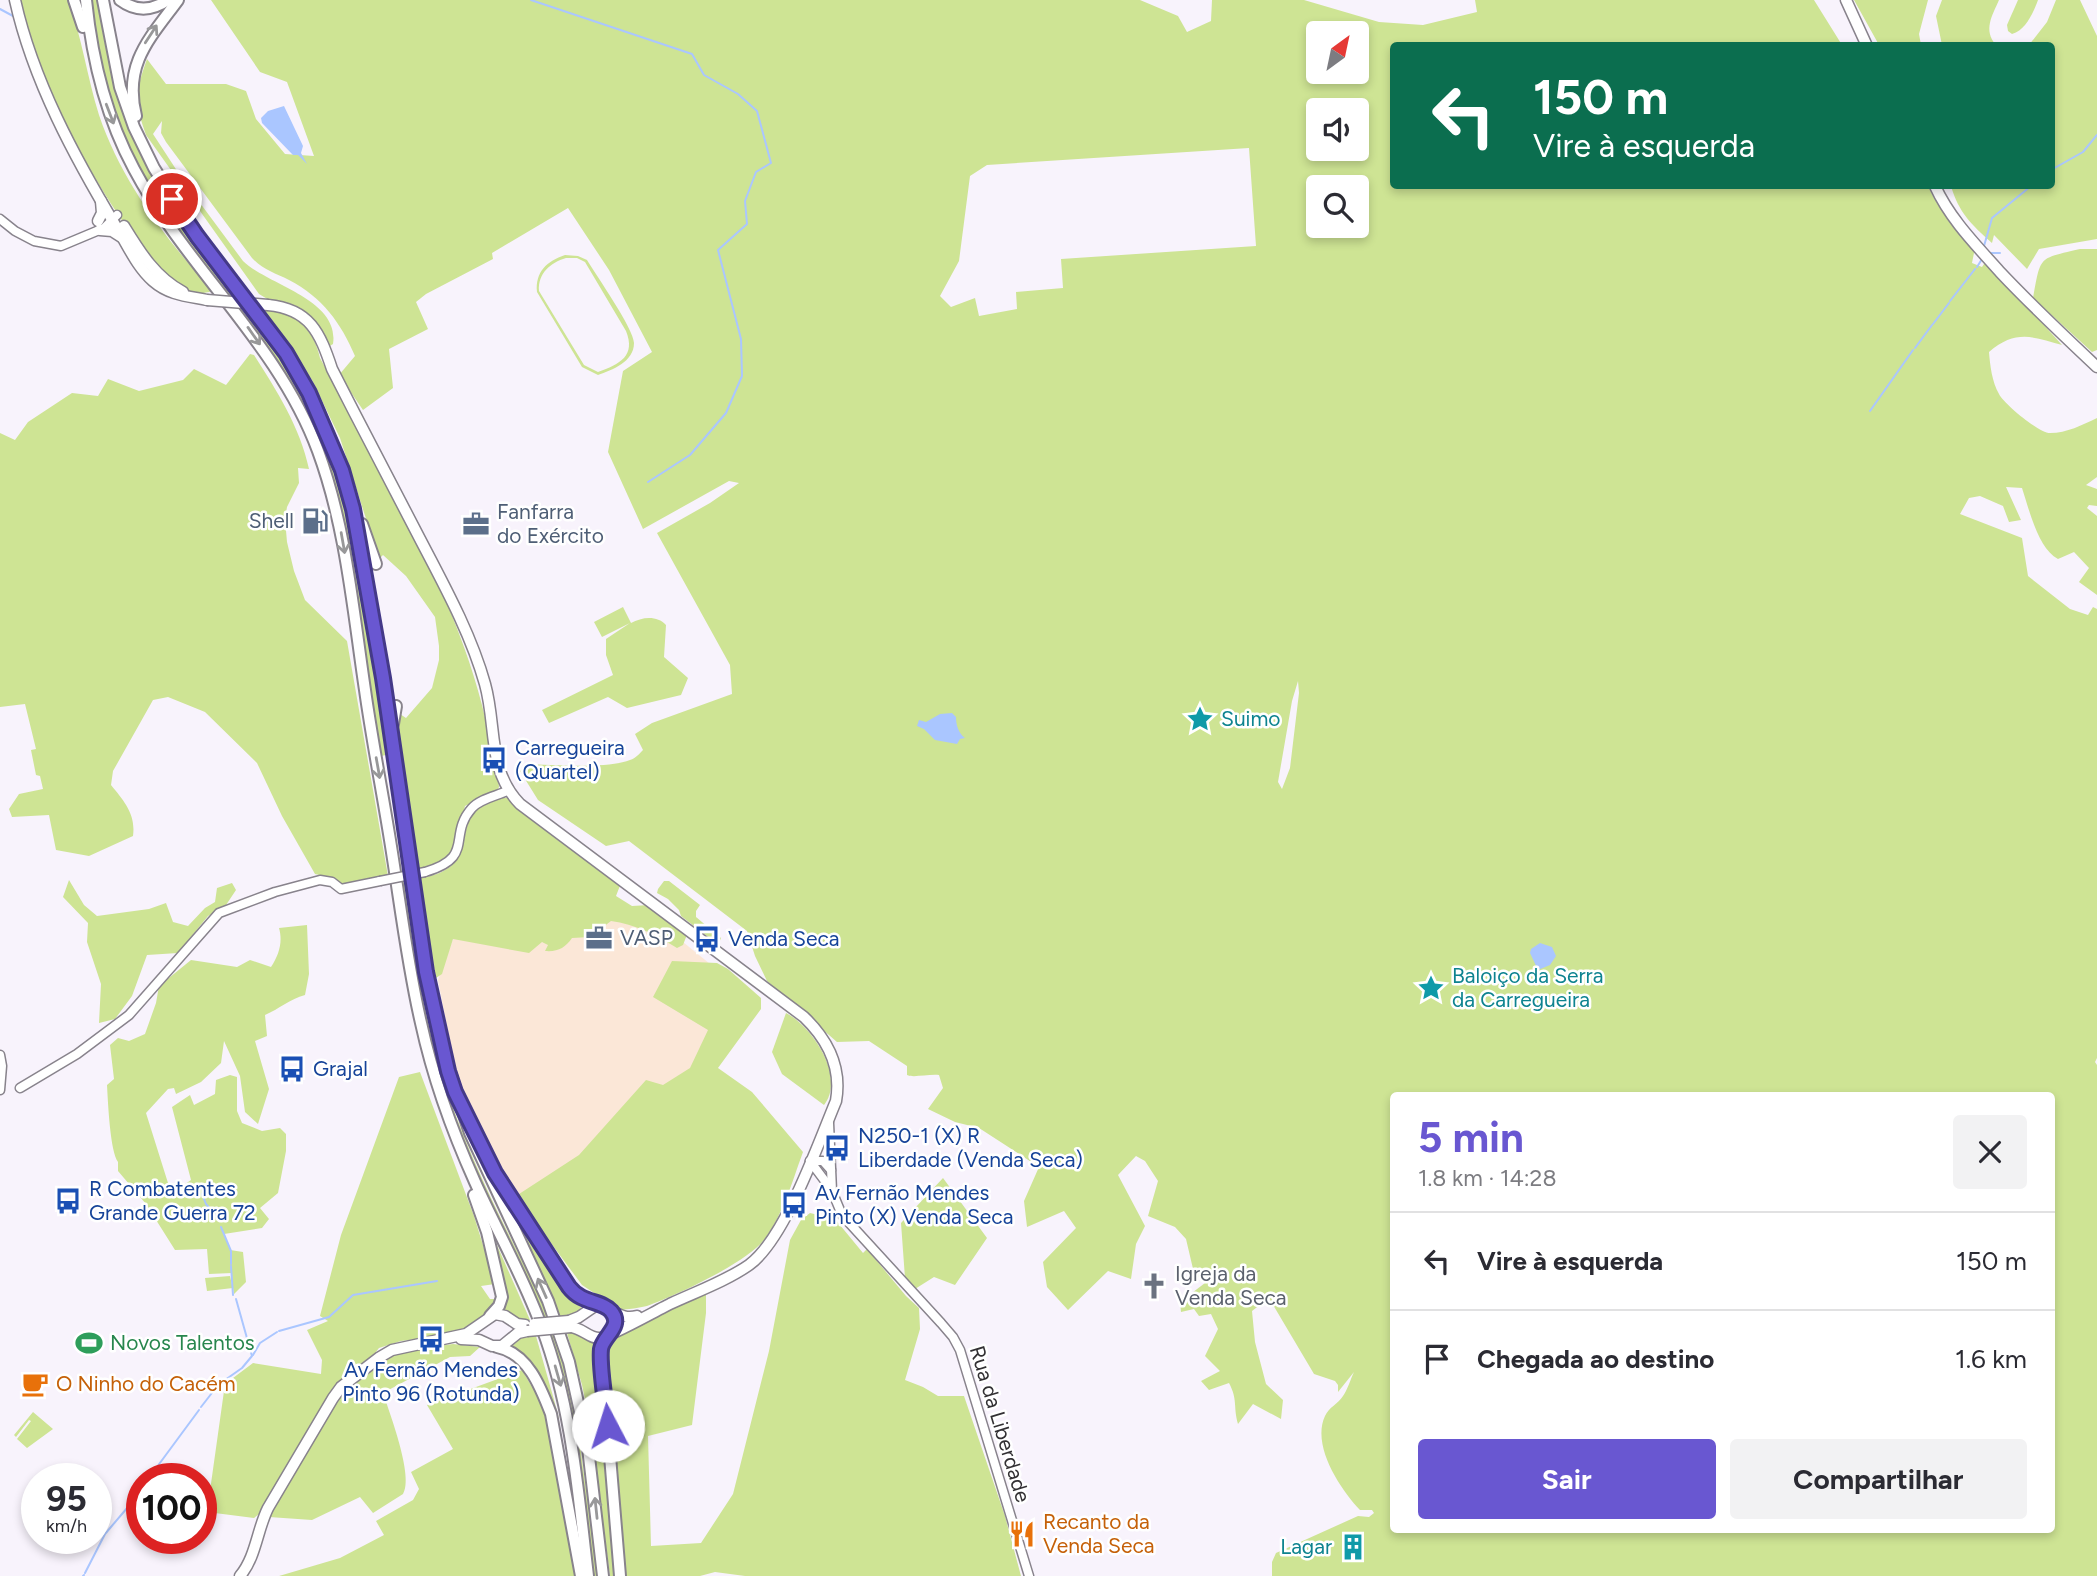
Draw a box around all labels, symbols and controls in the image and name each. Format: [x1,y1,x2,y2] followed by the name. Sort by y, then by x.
[1306,21,1368,84] north arrow
[1306,21,1369,238] map controls
[144,25,159,44] one-way arrow
[1533,67,1668,126] text: 150 m
[1418,70,1509,161] icon: left
[1306,98,1369,161] button: sound
[105,103,117,125] one-way arrow
[1533,127,1755,165] text: Vire à esquerda
[142,169,202,229] pin
[1306,175,1369,238] button: search
[153,180,191,218] icon: arrive
[247,326,261,345] one-way arrow
[497,499,604,548] place label: Fanfarra do Exército
[300,506,330,536] fuel station icon: Shell
[249,508,294,533] place label: Shell
[461,509,491,539] office icon: Fanfarra do Exército
[337,531,350,554] one-way arrow
[1185,704,1215,734] place icon: Suimo
[1221,706,1281,731] place label: Suimo
[515,735,625,784] place label: Carregueira (Quartel)
[479,745,509,775] bus stop icon: Carregueira (Quartel)
[372,756,385,779] one-way arrow
[584,923,614,953] office icon: VASP
[692,924,722,954] bus stop icon: Venda Seca
[620,925,673,950] place label: VASP
[728,926,840,951] place label: Venda Seca
[1452,963,1603,1012] place label: Baloiço da Serra da Carregueira
[1416,973,1446,1003] place icon: Baloiço da Serra da Carregueira
[277,1054,307,1084] bus stop icon: Grajal
[313,1056,368,1081] place label: Grajal
[1418,1112,1524,1163] text: 5 min
[1953,1115,2027,1189] button: close
[858,1123,1083,1172] place label: N250-1 (X) R Liberdade (Venda Seca)
[822,1133,852,1163] bus stop icon: N250-1 (X) R Liberdade (Venda Seca)
[1418,1164,1557,1192] text: 1.8 km · 14:28
[89,1176,256,1225] place label: R Combatentes Grande Guerra 72
[815,1180,1013,1229] place label: Av Fernão Mendes Pinto (X) Venda Seca
[53,1186,83,1216] bus stop icon: R Combatentes Grande Guerra 72
[779,1190,809,1220] bus stop icon: Av Fernão Mendes Pinto (X) Venda Seca
[1418,1242,1456,1280] icon: left
[1477,1245,1663,1277] text: Vire à esquerda
[1956,1245,2027,1277] text: 150 m
[1175,1261,1287,1310] place label: Igreja da Venda Seca
[1139,1271,1169,1301] church icon: Igreja da Venda Seca
[535,1278,548,1299] one-way arrow
[416,1324,446,1354] bus stop icon: Av Fernão Mendes Pinto 96 (Rotunda)
[74,1328,104,1358] sports icon: Novos Talentos
[110,1330,255,1355] place label: Novos Talentos
[1418,1340,1456,1378] icon: arrive
[965,1343,1036,1505] street label: Rua da Liberdade
[1477,1343,1714,1375] text: Chegada ao destino
[1955,1343,2027,1375] text: 1.6 km
[342,1357,520,1406] place label: Av Fernão Mendes Pinto 96 (Rotunda)
[552,1365,565,1387] one-way arrow
[20,1369,50,1399] cafe icon: O Ninho do Cacém
[56,1371,236,1396] place label: O Ninho do Cacém
[571,1389,645,1463] position arrow
[1418,1439,1716,1519] button: Sair
[1730,1439,2027,1519] button: Compartilhar
[126,1463,217,1554] speed limit sign: 100
[46,1478,87,1520] text: 95
[589,1497,602,1520] one-way arrow
[1043,1509,1155,1558] place label: Recanto da Venda Seca
[46,1515,87,1537] text: km/h
[1007,1519,1037,1549] restaurant icon: Recanto da Venda Seca
[1338,1532,1368,1562] building icon: Lagar
[1280,1534,1332,1559] place label: Lagar

